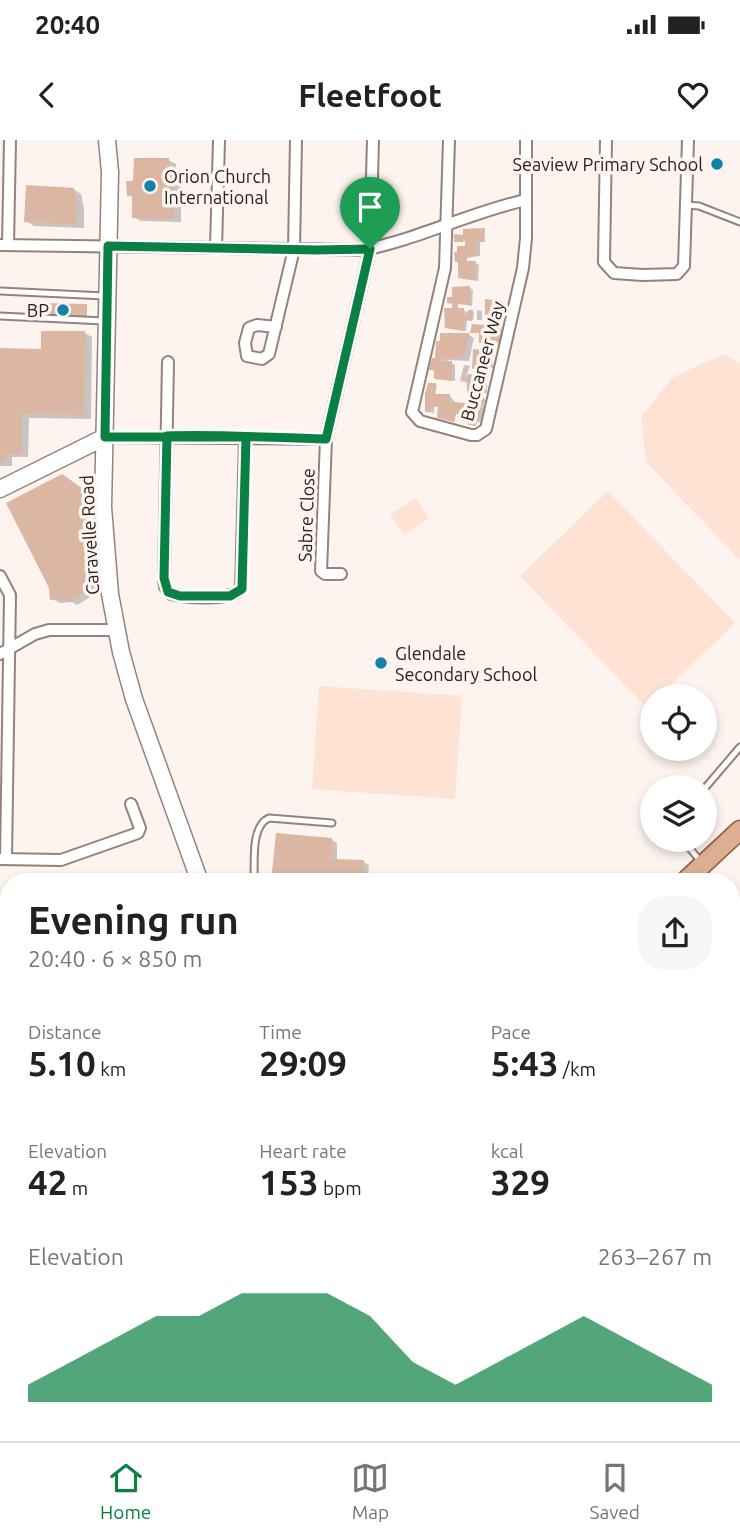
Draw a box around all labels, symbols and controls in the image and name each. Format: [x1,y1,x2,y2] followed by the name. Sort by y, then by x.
[35,10,100,39] text: 20:40
[28,76,66,114] icon: back
[674,76,712,114] icon: heart
[298,77,442,113] text: Fleetfoot
[513,154,703,174] place label: Seaview Primary School
[709,156,725,172] marker: Seaview Primary School
[164,166,271,207] place label: Orion Church International
[340,177,400,249] pin
[142,178,158,194] marker: Orion Church International
[351,188,389,226] icon: arrive
[456,299,508,423] street label: Buccaneer Way
[27,300,49,320] place label: BP
[55,302,71,318] marker: BP
[294,468,318,562] street label: Sabre Close
[76,475,102,595] street label: Caravelle Road
[395,643,537,684] place label: Glendale Secondary School
[373,655,389,671] marker: Glendale Secondary School
[640,684,717,852] map controls
[640,684,717,761] button: locate
[640,775,717,852] button: layers
[638,896,712,970] button: share
[28,899,239,941] text: Evening run
[28,946,202,971] text: 20:40 · 6 × 850 m
[28,1021,102,1043] text: Distance
[259,1021,302,1043] text: Time
[491,1021,531,1043] text: Pace
[28,1043,96,1083] text: 5.10
[259,1043,347,1083] text: 29:09
[491,1043,559,1083] text: 5:43
[96,1058,126,1080] text: km
[559,1058,596,1080] text: /km
[28,1140,107,1162] text: Elevation
[259,1140,347,1162] text: Heart rate
[491,1140,523,1162] text: kcal
[28,1162,67,1202] text: 42
[259,1162,319,1202] text: 153
[491,1162,550,1202] text: 329
[67,1177,88,1199] text: m
[319,1177,362,1199] text: bpm
[28,1244,124,1269] text: Elevation
[598,1244,712,1269] text: 263–267 m
[100,1459,151,1523] tab: Home
[351,1459,389,1523] tab: Map
[589,1459,640,1523] tab: Saved

